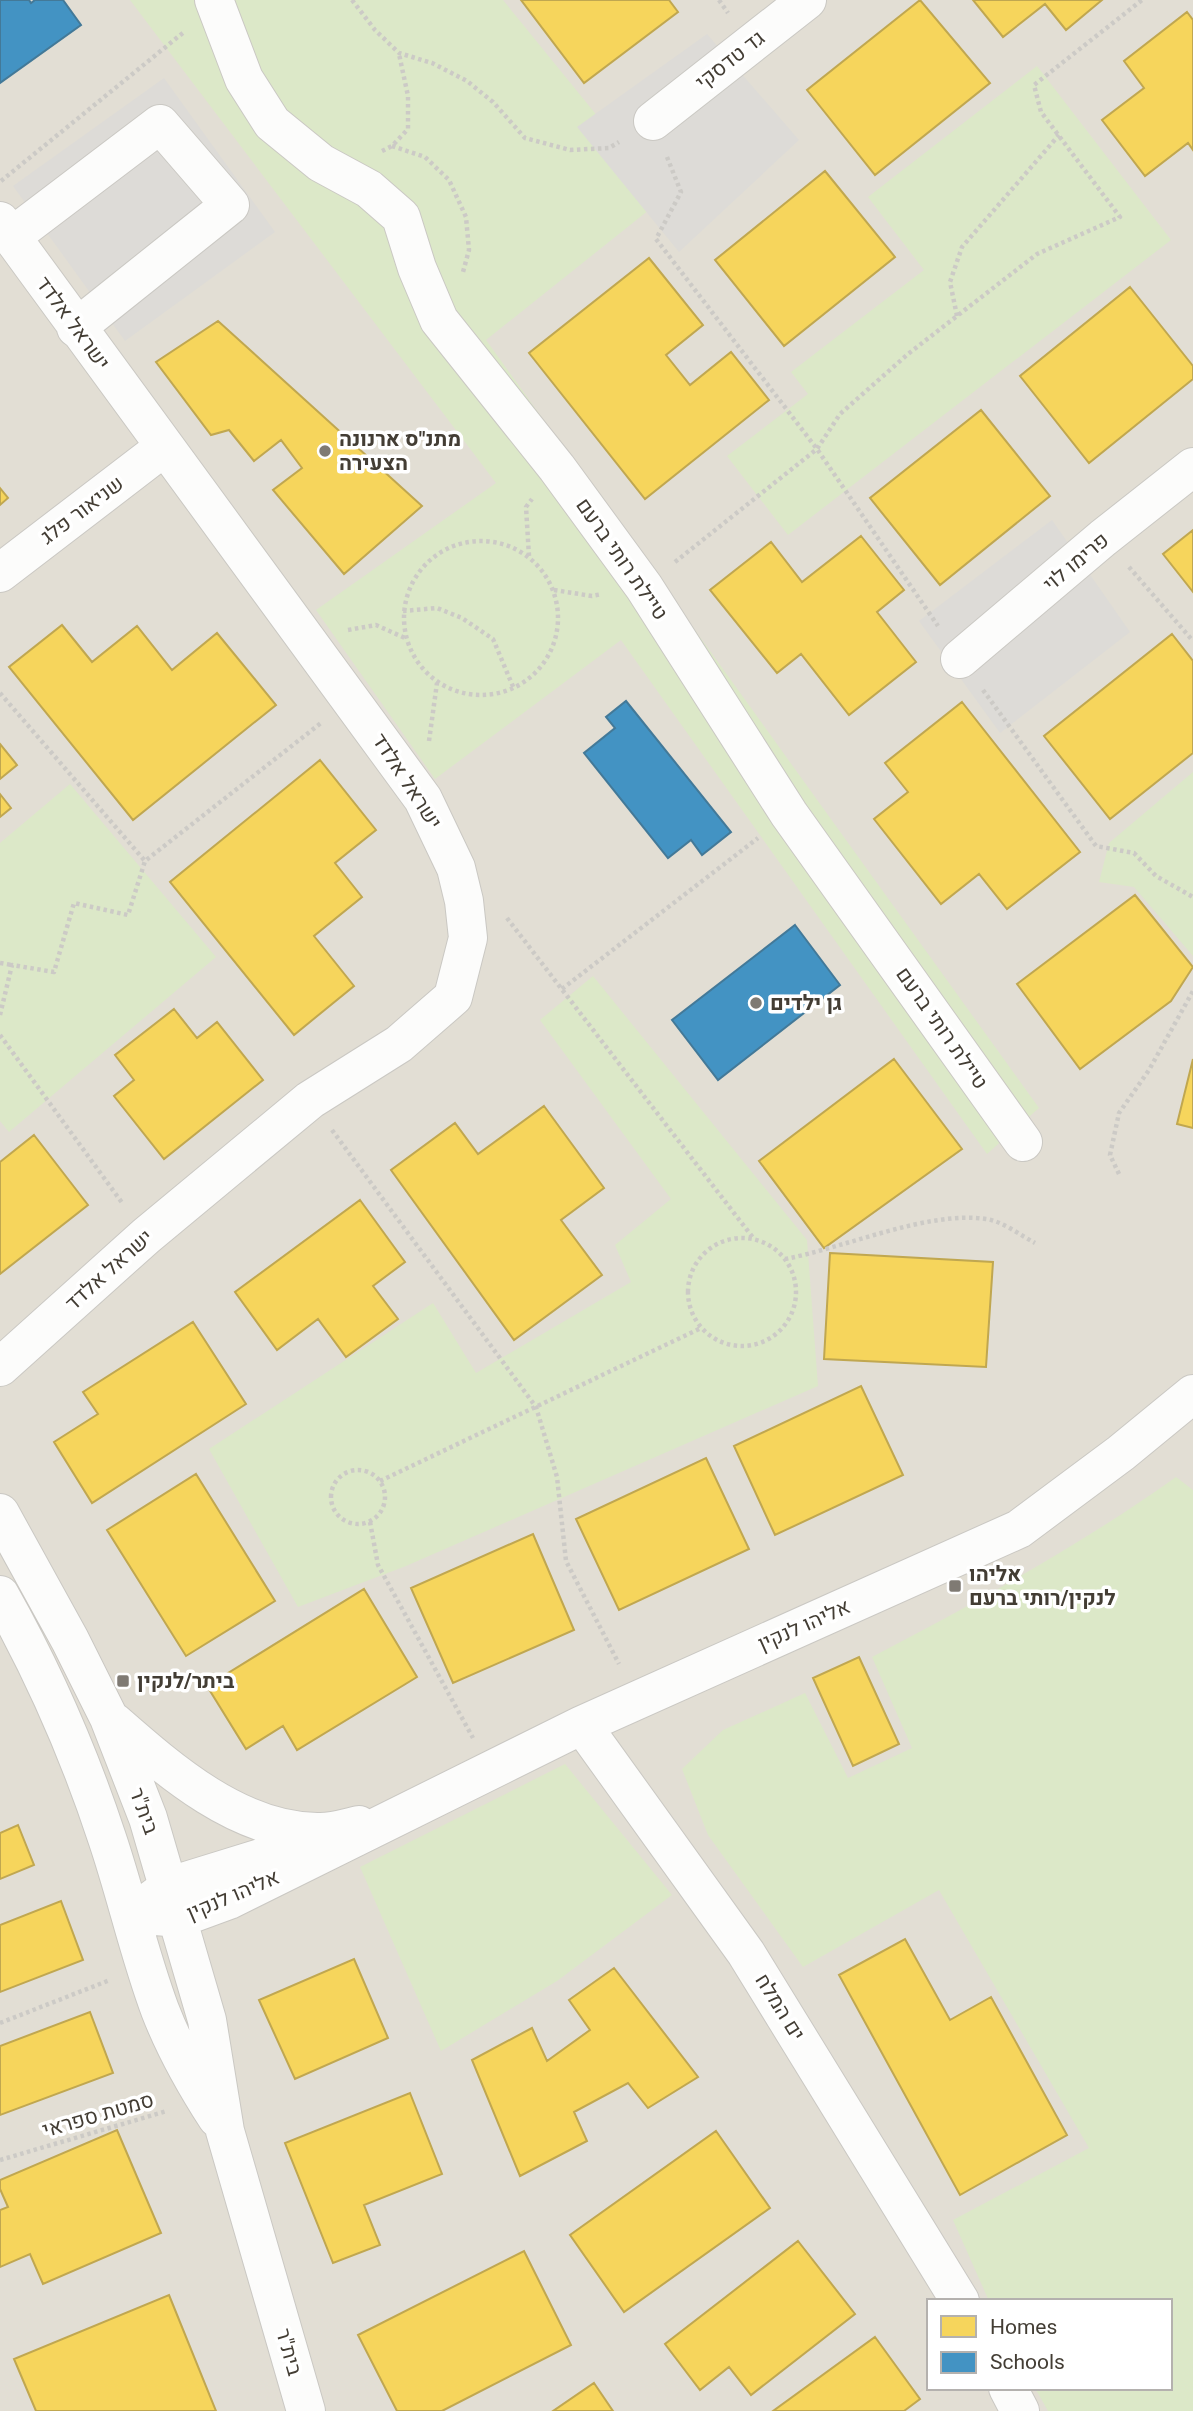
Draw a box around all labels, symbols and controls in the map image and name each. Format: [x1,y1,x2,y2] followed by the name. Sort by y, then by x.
[691,26,769,94] street label: גד טדסקי
[31,272,115,374] street label: ישראל אלדד
[339,427,461,475] place label: מתנ"ס ארנונה הצעירה
[317,443,333,459] marker: מתנ"ס ארנונה הצעירה
[36,471,128,549] street label: שניאור פלג
[571,494,673,624] street label: טיילת רותי ברעם
[1038,528,1114,596] street label: פרימו לוי
[367,729,447,833] street label: ישראל אלדד
[891,963,993,1093] street label: טיילת רותי ברעם
[770,991,842,1015] place label: גן ילדים
[748,995,764,1011] marker: גן ילדים
[60,1225,158,1315] street label: ישראל אלדד
[969,1562,1116,1610] place label: אליהו לנקין/רותי ברעם
[947,1578,963,1594] marker: אליהו לנקין/רותי ברעם
[754,1594,854,1656] street label: אליהו לנקין
[137,1669,235,1693] place label: ביתר/לנקין
[115,1673,131,1689] marker: ביתר/לנקין
[125,1785,163,1837] street label: בית"ר
[183,1865,283,1925] street label: אליהו לנקין
[750,1969,810,2045] street label: ים המלח
[40,2088,156,2142] street label: סמטת ספראי
[927,2299,1172,2390] legend
[990,2315,1057,2339] text: Homes
[271,2326,307,2378] street label: בית"ר
[990,2350,1065,2374] text: Schools

